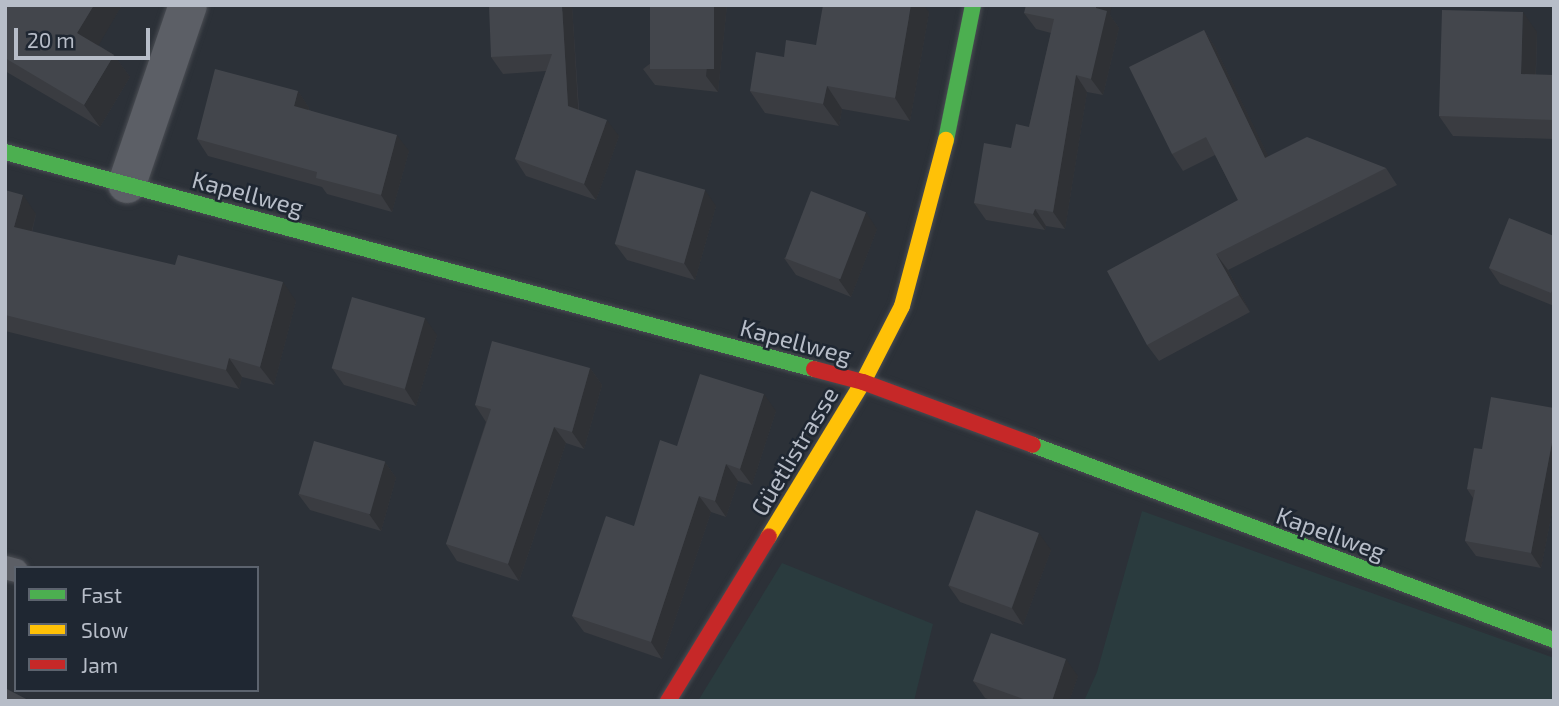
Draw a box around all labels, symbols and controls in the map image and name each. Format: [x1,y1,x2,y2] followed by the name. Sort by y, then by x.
[18,14,154,58] scale bar
[27,27,75,52] text: 20 m
[189,164,307,222] street label: Kapellweg
[737,312,855,370] street label: Kapellweg
[744,381,844,521] street label: Güetlistrasse
[1272,500,1390,566] street label: Kapellweg
[14,566,259,692] legend
[81,582,122,607] text: Fast
[81,617,128,642] text: Slow
[81,652,118,677] text: Jam

